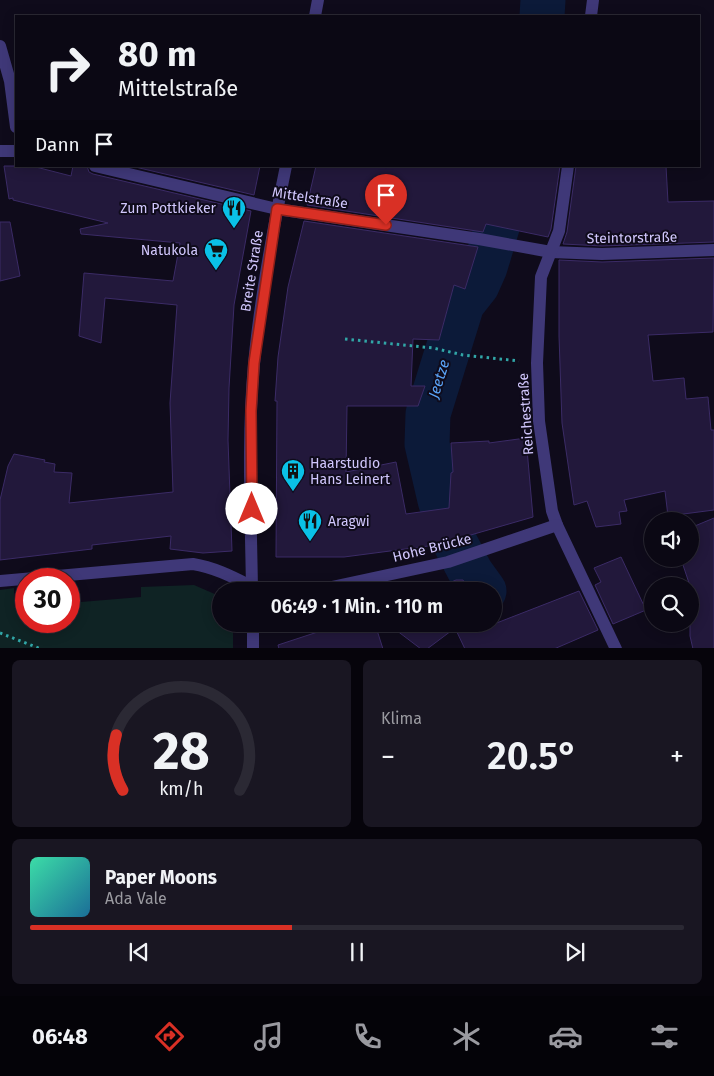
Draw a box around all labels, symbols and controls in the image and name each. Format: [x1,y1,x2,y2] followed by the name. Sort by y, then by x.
[118,33,197,75] text: 80 m
[35,35,100,100] icon: right
[118,75,238,102] text: Mittelstraße
[90,130,118,158] icon: arrive
[35,133,80,156] text: Dann
[365,174,407,225] pin
[372,181,400,209] icon: arrive
[271,184,349,212] street label: Mittelstraße
[221,195,247,229] restaurant icon: Zum Pottkieker
[120,200,217,217] place label: Zum Pottkieker
[237,229,267,313] street label: Breite Straße
[587,229,677,247] street label: Steintorstraße
[203,237,229,271] supermarket icon: Natukola
[141,242,198,259] place label: Natukola
[424,357,453,401] water label: Jeetze
[515,372,537,456] street label: Reichestraße
[310,455,391,488] place label: Haarstudio Hans Leinert
[280,458,306,492] building icon: Haarstudio Hans Leinert
[225,482,277,534] position arrow
[297,508,323,542] restaurant icon: Aragwi
[644,512,699,632] map controls
[644,512,699,567] button: sound
[328,513,370,530] place label: Aragwi
[391,530,473,566] street label: Hohe Brücke
[15,568,80,633] speed limit sign: 30
[644,577,699,632] button: search
[271,595,443,618] text: 06:49 · 1 Min. · 110 m
[381,709,422,728] text: Klima
[153,720,210,783] text: 28
[487,733,578,779] text: 20.5°
[381,740,395,773] text: −
[670,740,684,773] text: +
[159,778,204,800] text: km/h
[105,866,217,889] text: Paper Moons
[105,889,167,908] text: Ada Vale
[125,938,153,966] icon: previous
[343,938,371,966] icon: pause
[561,938,589,966] icon: next
[152,1019,187,1054] icon: directions
[251,1019,286,1054] icon: music
[350,1019,385,1054] icon: phone
[449,1019,484,1054] icon: climate
[548,1019,583,1054] icon: car
[647,1019,682,1054] icon: filters
[32,1023,88,1050] text: 06:48

